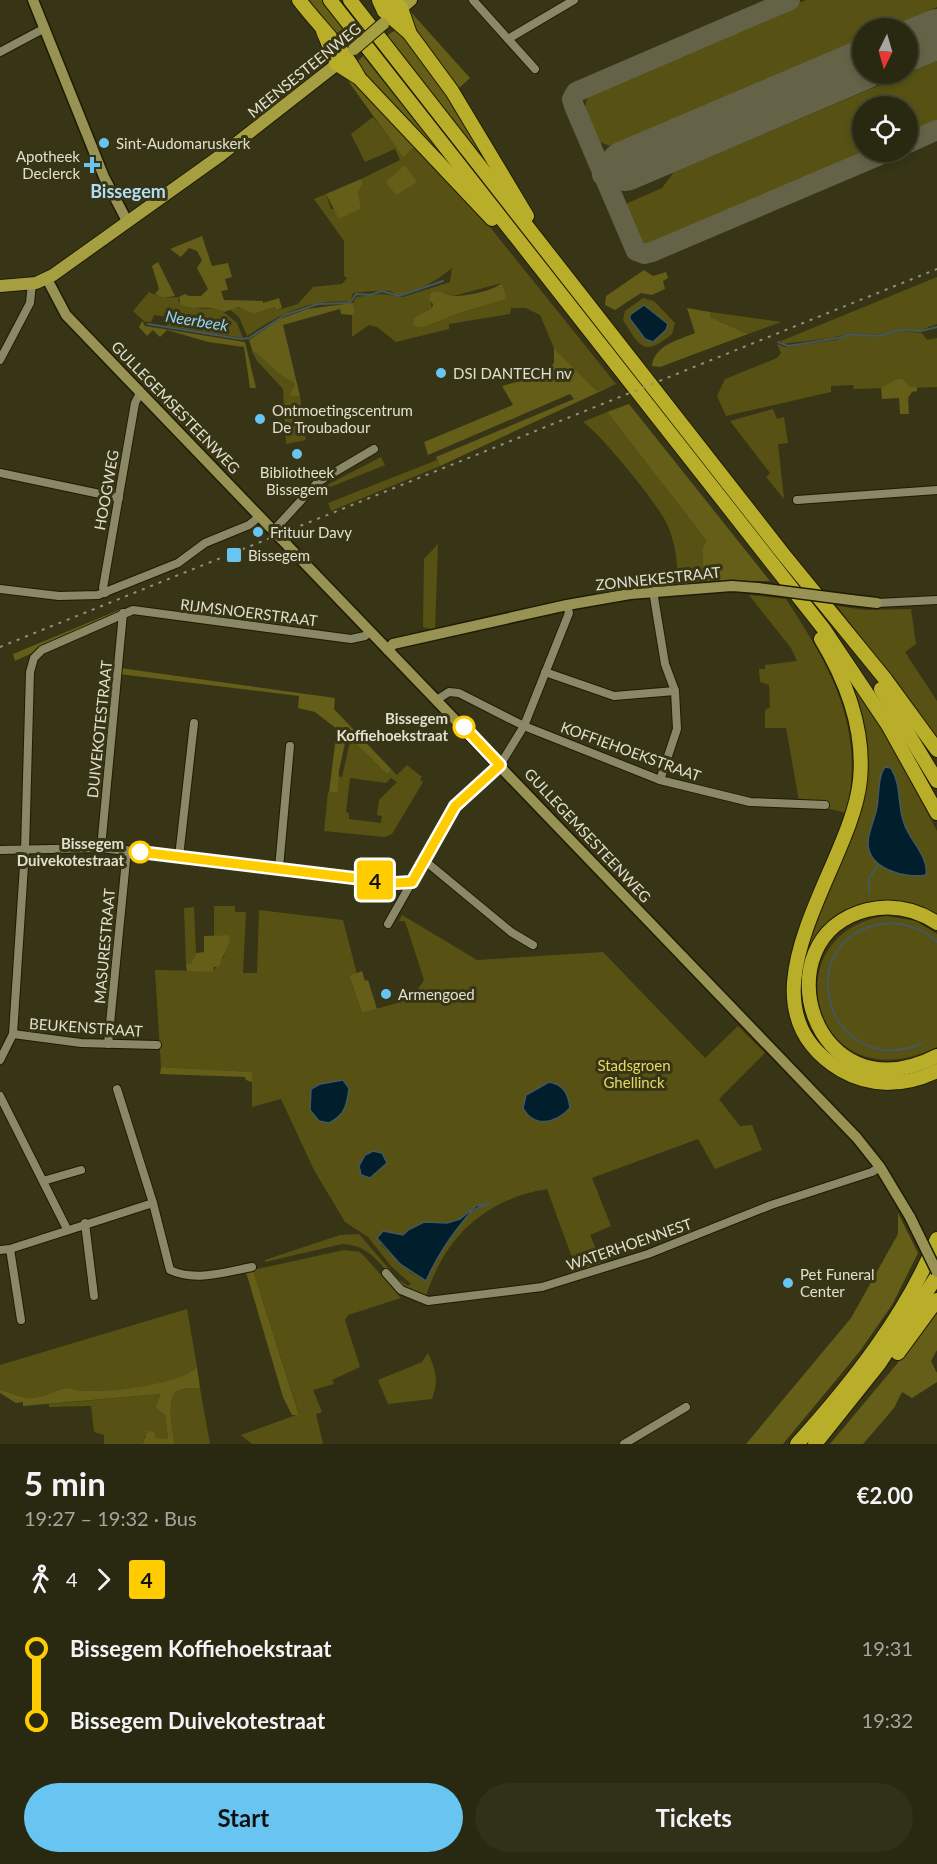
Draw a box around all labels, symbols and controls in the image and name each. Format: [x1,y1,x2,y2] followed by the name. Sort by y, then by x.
[852,18,918,84] north arrow
[852,18,918,162] map controls
[244,19,364,121] street label: MEENSESTEENWEG
[852,96,918,162] button: locate
[116,134,251,152] place label: Sint-Audomaruskerk
[97,136,111,150] marker: Sint-Audomaruskerk
[16,147,80,182] place label: Apotheek Declerck
[85,158,99,172] marker: Apotheek Declerck
[90,180,166,202] district label: Bissegem
[164,306,230,334] water label: Neerbeek
[108,337,244,477] street label: GULLEGEMSESTEENWEG
[453,364,572,382] place label: DSI DANTECH nv
[434,366,448,380] marker: DSI DANTECH nv
[272,401,413,436] place label: Ontmoetingscentrum De Troubadour
[253,412,267,426] marker: Ontmoetingscentrum De Troubadour
[290,447,304,461] marker: Bibliotheek Bissegem
[90,448,122,532] street label: HOOGWEG
[260,463,335,498] place label: Bibliotheek Bissegem
[270,523,352,541] place label: Frituur Davy
[251,525,265,539] marker: Frituur Davy
[225,546,243,564] marker: Bissegem
[248,546,310,564] place label: Bissegem
[595,562,721,594] street label: ZONNEKESTRAAT
[179,595,319,629] street label: RIJMSNOERSTRAAT
[83,659,115,799] street label: DUIVEKOTESTRAAT
[336,709,448,744] place label: Bissegem Koffiehoekstraat
[453,716,475,738] marker: Bissegem Koffiehoekstraat
[559,717,704,785] street label: KOFFIEHOEKSTRAAT
[521,764,655,906] street label: GULLEGEMSESTEENWEG
[17,834,124,869] place label: Bissegem Duivekotestraat
[129,841,151,863] marker: Bissegem Duivekotestraat
[356,860,394,900] line badge: 4
[369,868,381,893] text: 4
[90,887,118,1004] street label: MASURESTRAAT
[398,985,475,1003] place label: Armengoed
[379,987,393,1001] marker: Armengoed
[29,1014,144,1040] street label: BEUKENSTRAAT
[597,1056,671,1091] park label: Stadsgroen Ghellinck
[564,1214,694,1274] street label: WATERHOENNEST
[800,1265,875,1300] place label: Pet Funeral Center
[781,1276,795,1290] marker: Pet Funeral Center
[24,1463,106,1503] text: 5 min
[857,1482,913,1509] text: €2.00
[24,1506,197,1530] text: 19:27 – 19:32 · Bus
[24,1563,57,1596] icon: walk
[87,1563,120,1596] icon: forward
[66,1567,78,1591] text: 4
[141,1567,153,1592] text: 4
[70,1635,331,1662] text: Bissegem Koffiehoekstraat
[862,1636,913,1660] text: 19:31
[70,1707,325,1734] text: Bissegem Duivekotestraat
[862,1708,913,1732] text: 19:32
[24,1783,463,1852] button: Start
[475,1783,913,1852] button: Tickets

